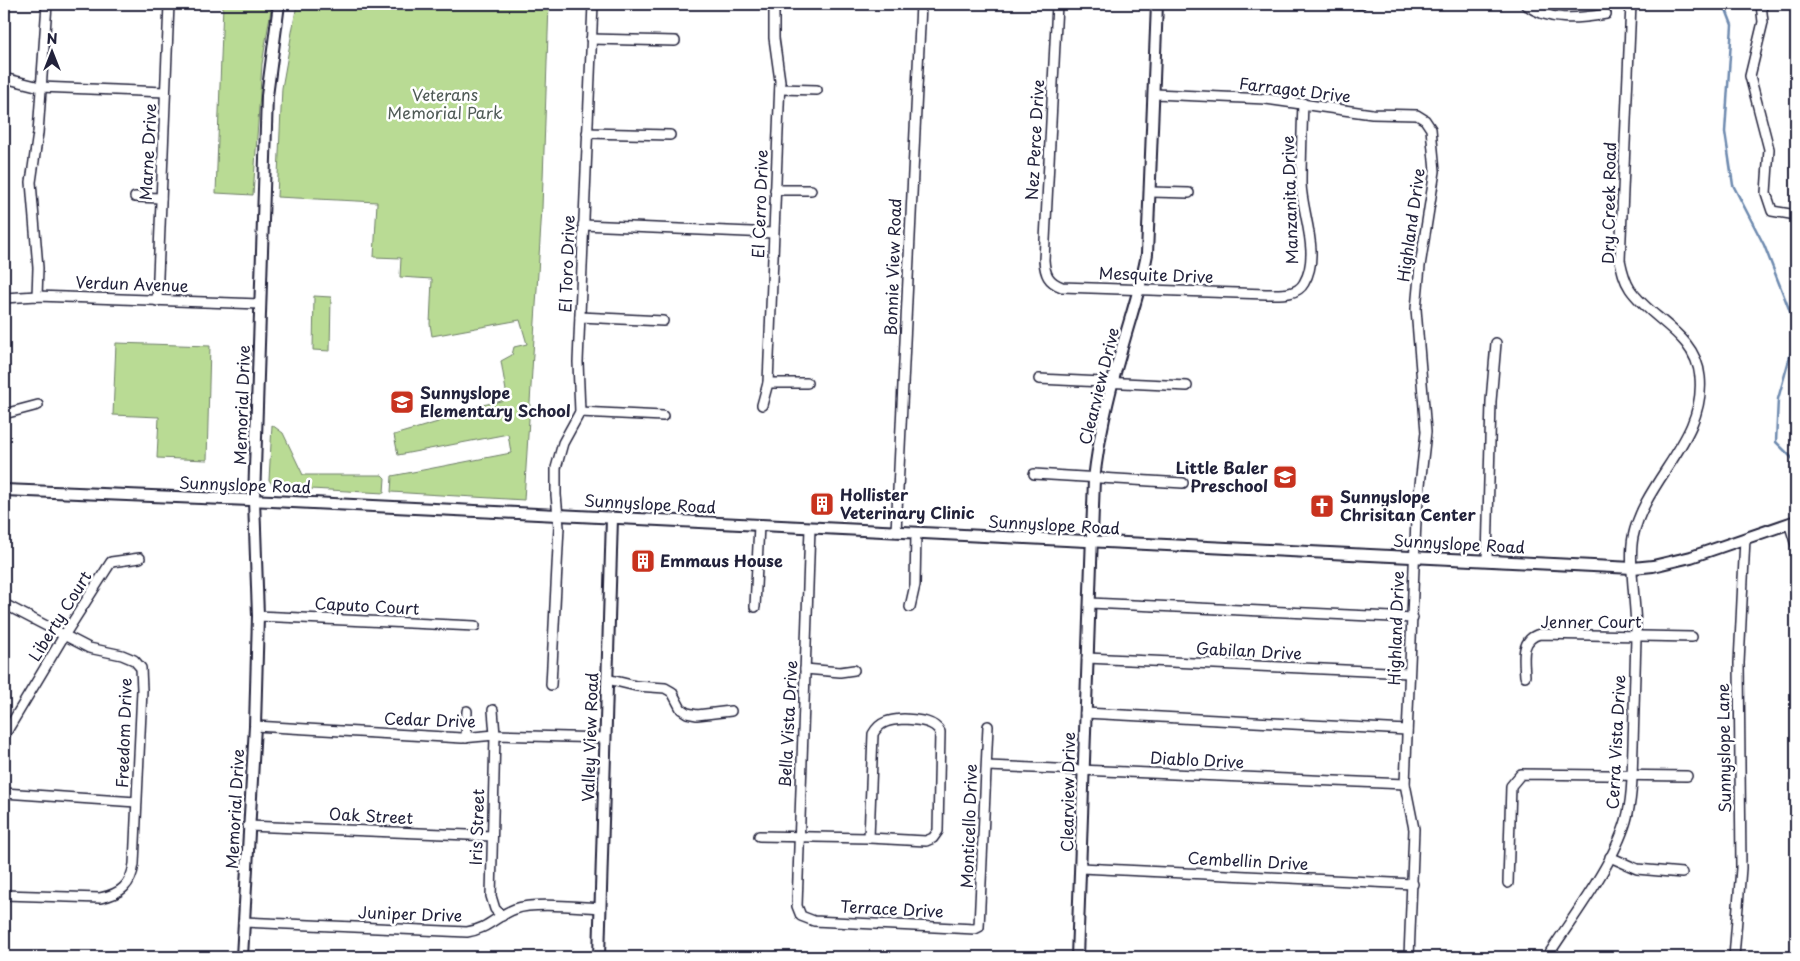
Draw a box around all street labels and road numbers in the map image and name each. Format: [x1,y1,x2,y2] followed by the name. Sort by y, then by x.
[1238,70,1352,108] street label: Farragot Drive
[1019,79,1049,201] street label: Nez Perce Drive
[132,103,162,201] street label: Marne Drive
[1275,135,1303,265] street label: Manzanita Drive
[1595,142,1621,264] street label: Dry Creek Road
[745,149,773,259] street label: El Cerro Drive
[1390,166,1430,283] street label: Highland Drive
[878,198,906,336] street label: Bonnie View Road
[552,215,580,313] street label: El Toro Drive
[1098,260,1214,288] street label: Mesquite Drive
[75,269,189,297] street label: Verdun Avenue
[1072,325,1124,447] street label: Clearview Drive
[227,345,255,465] street label: Memorial Drive
[179,470,312,498] street label: Sunnyslope Road
[583,488,717,518] street label: Sunnyslope Road
[987,509,1121,539] street label: Sunnyslope Road
[1392,528,1526,558] street label: Sunnyslope Road
[22,565,97,665] street label: Liberty Court
[1381,570,1409,686] street label: Highland Drive
[314,590,420,620] street label: Caputo Court
[1540,609,1642,633] street label: Jenner Court
[1195,635,1303,665] street label: Gabilan Drive
[772,659,802,788] street label: Bella Vista Drive
[575,672,603,802] street label: Valley View Road
[1599,674,1631,810] street label: Cerra Vista Drive
[109,677,137,788] street label: Freedom Drive
[1710,683,1736,813] street label: Sunnyslope Lane
[384,705,477,733] street label: Cedar Drive
[1054,732,1080,852] street label: Clearview Drive
[1149,745,1245,773] street label: Diablo Drive
[219,748,249,870] street label: Memorial Drive
[954,763,982,889] street label: Monticello Drive
[463,788,489,866] street label: Iris Street
[328,801,414,829] street label: Oak Street
[1187,845,1309,875] street label: Cembellin Drive
[840,893,944,923] street label: Terrace Drive
[357,899,463,927] street label: Juniper Drive

